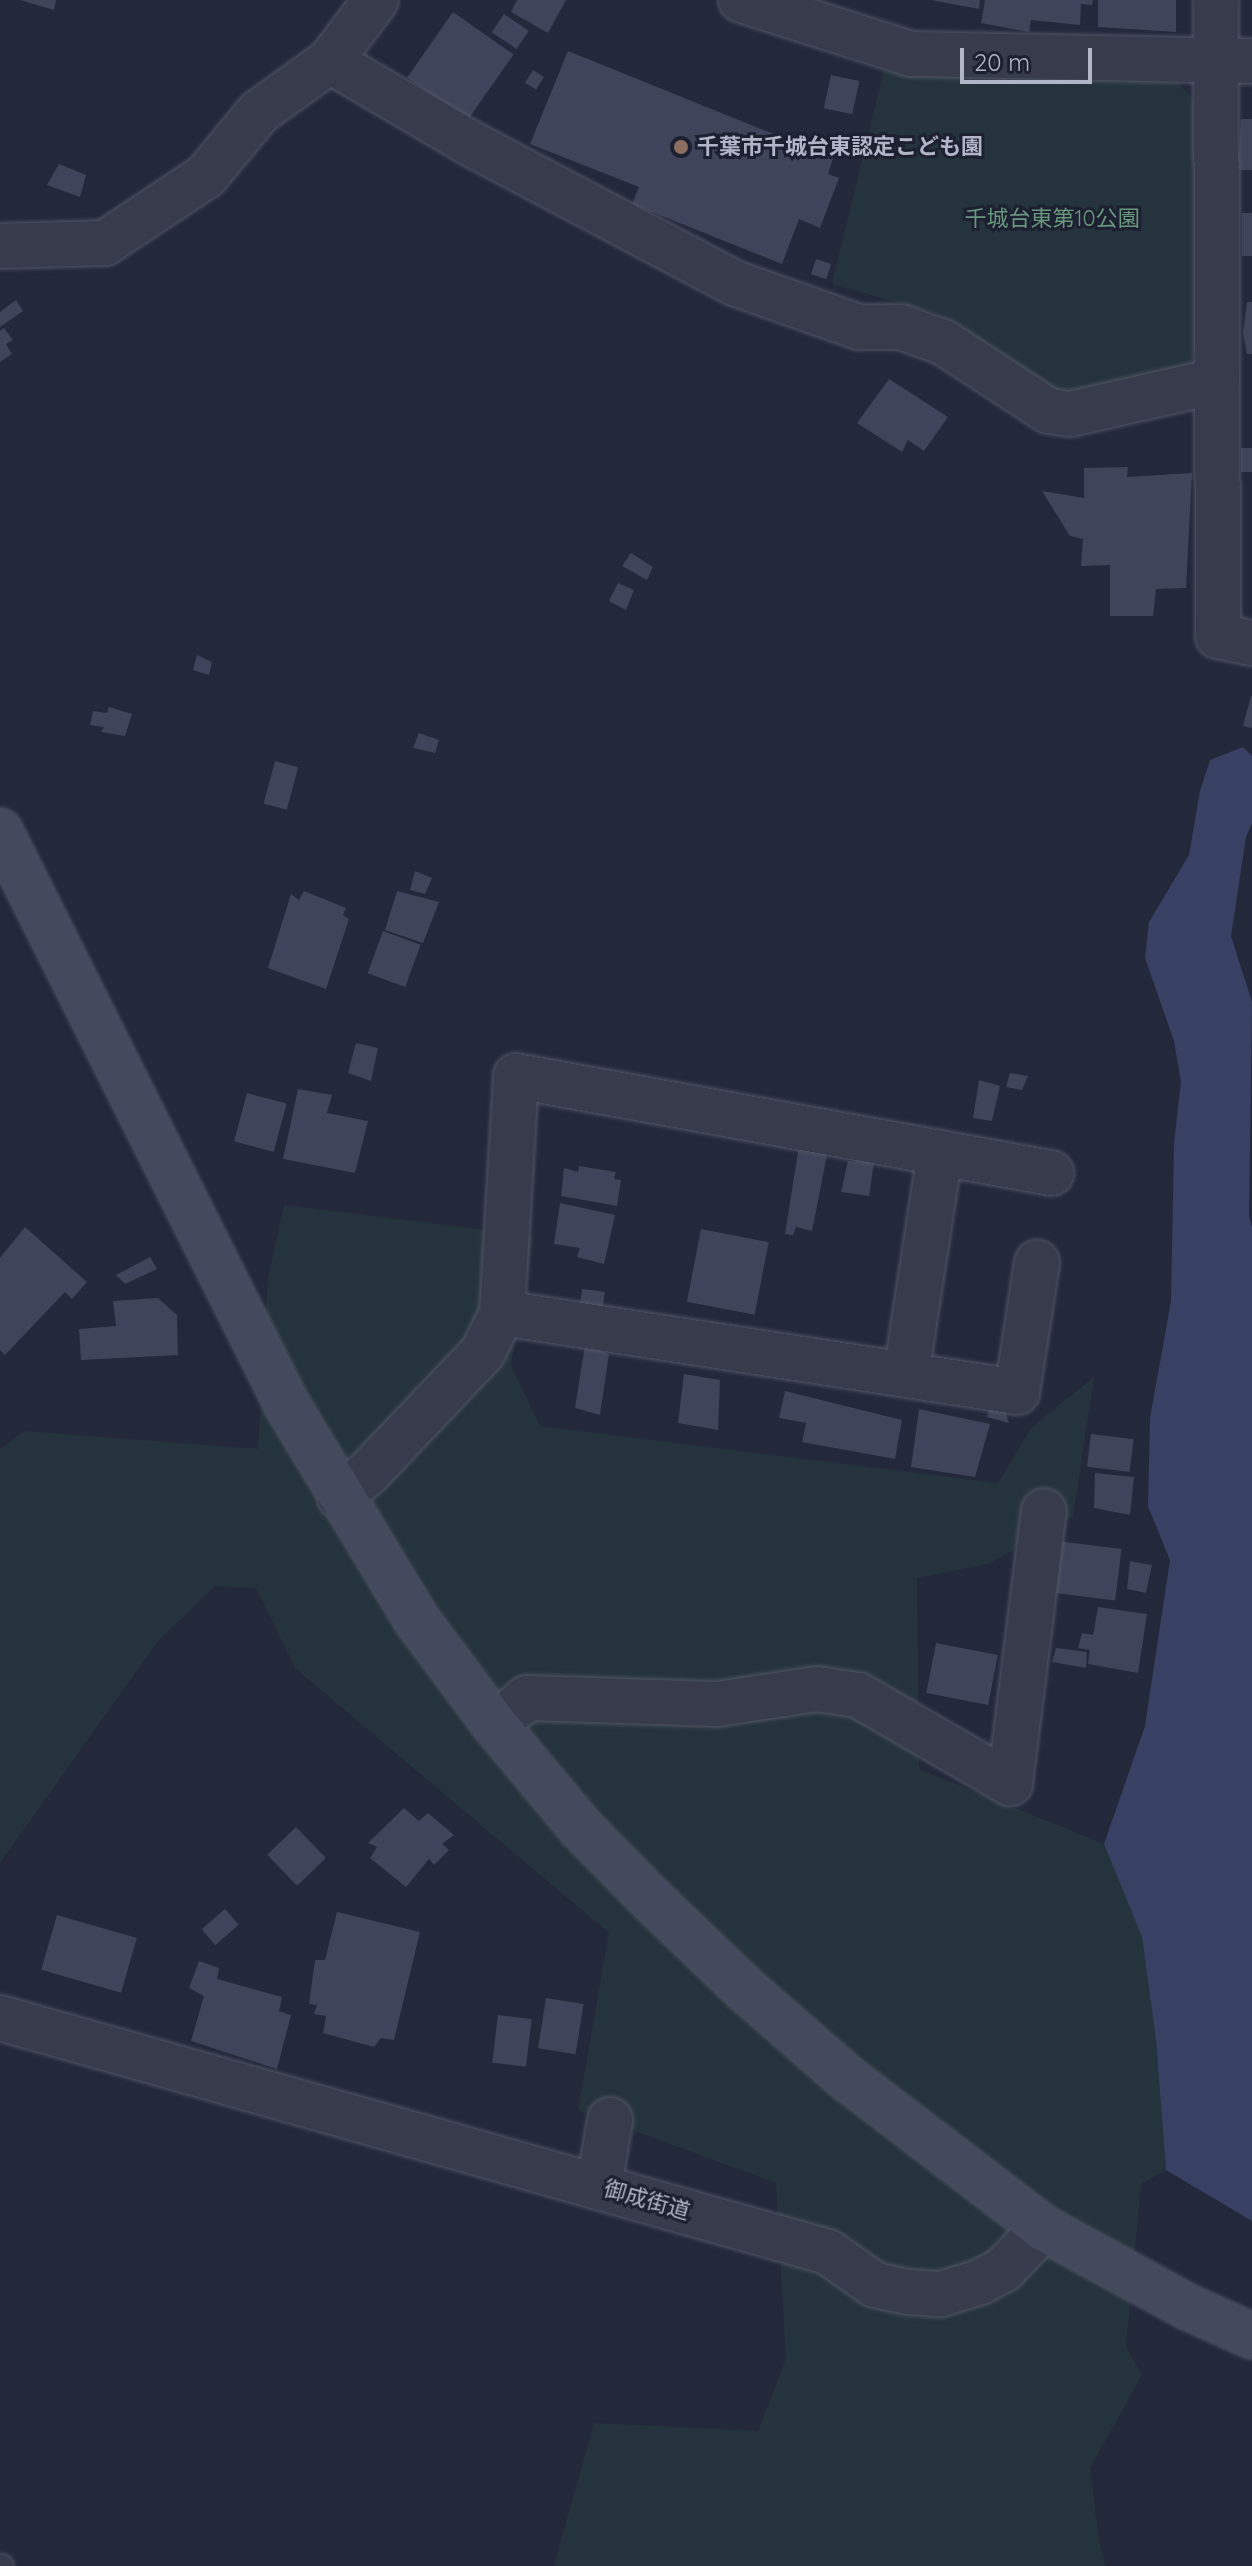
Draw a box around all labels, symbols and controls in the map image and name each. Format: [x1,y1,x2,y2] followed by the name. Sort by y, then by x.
[964,32,1096,82] scale bar
[974,47,1030,77] text: 20 m
[697,134,983,160] place label: 千葉市千城台東認定こども園
[672,138,690,156] marker: 千葉市千城台東認定こども園
[964,206,1140,232] park label: 千城台東第10公園
[601,2175,693,2225] street label: 御成街道

